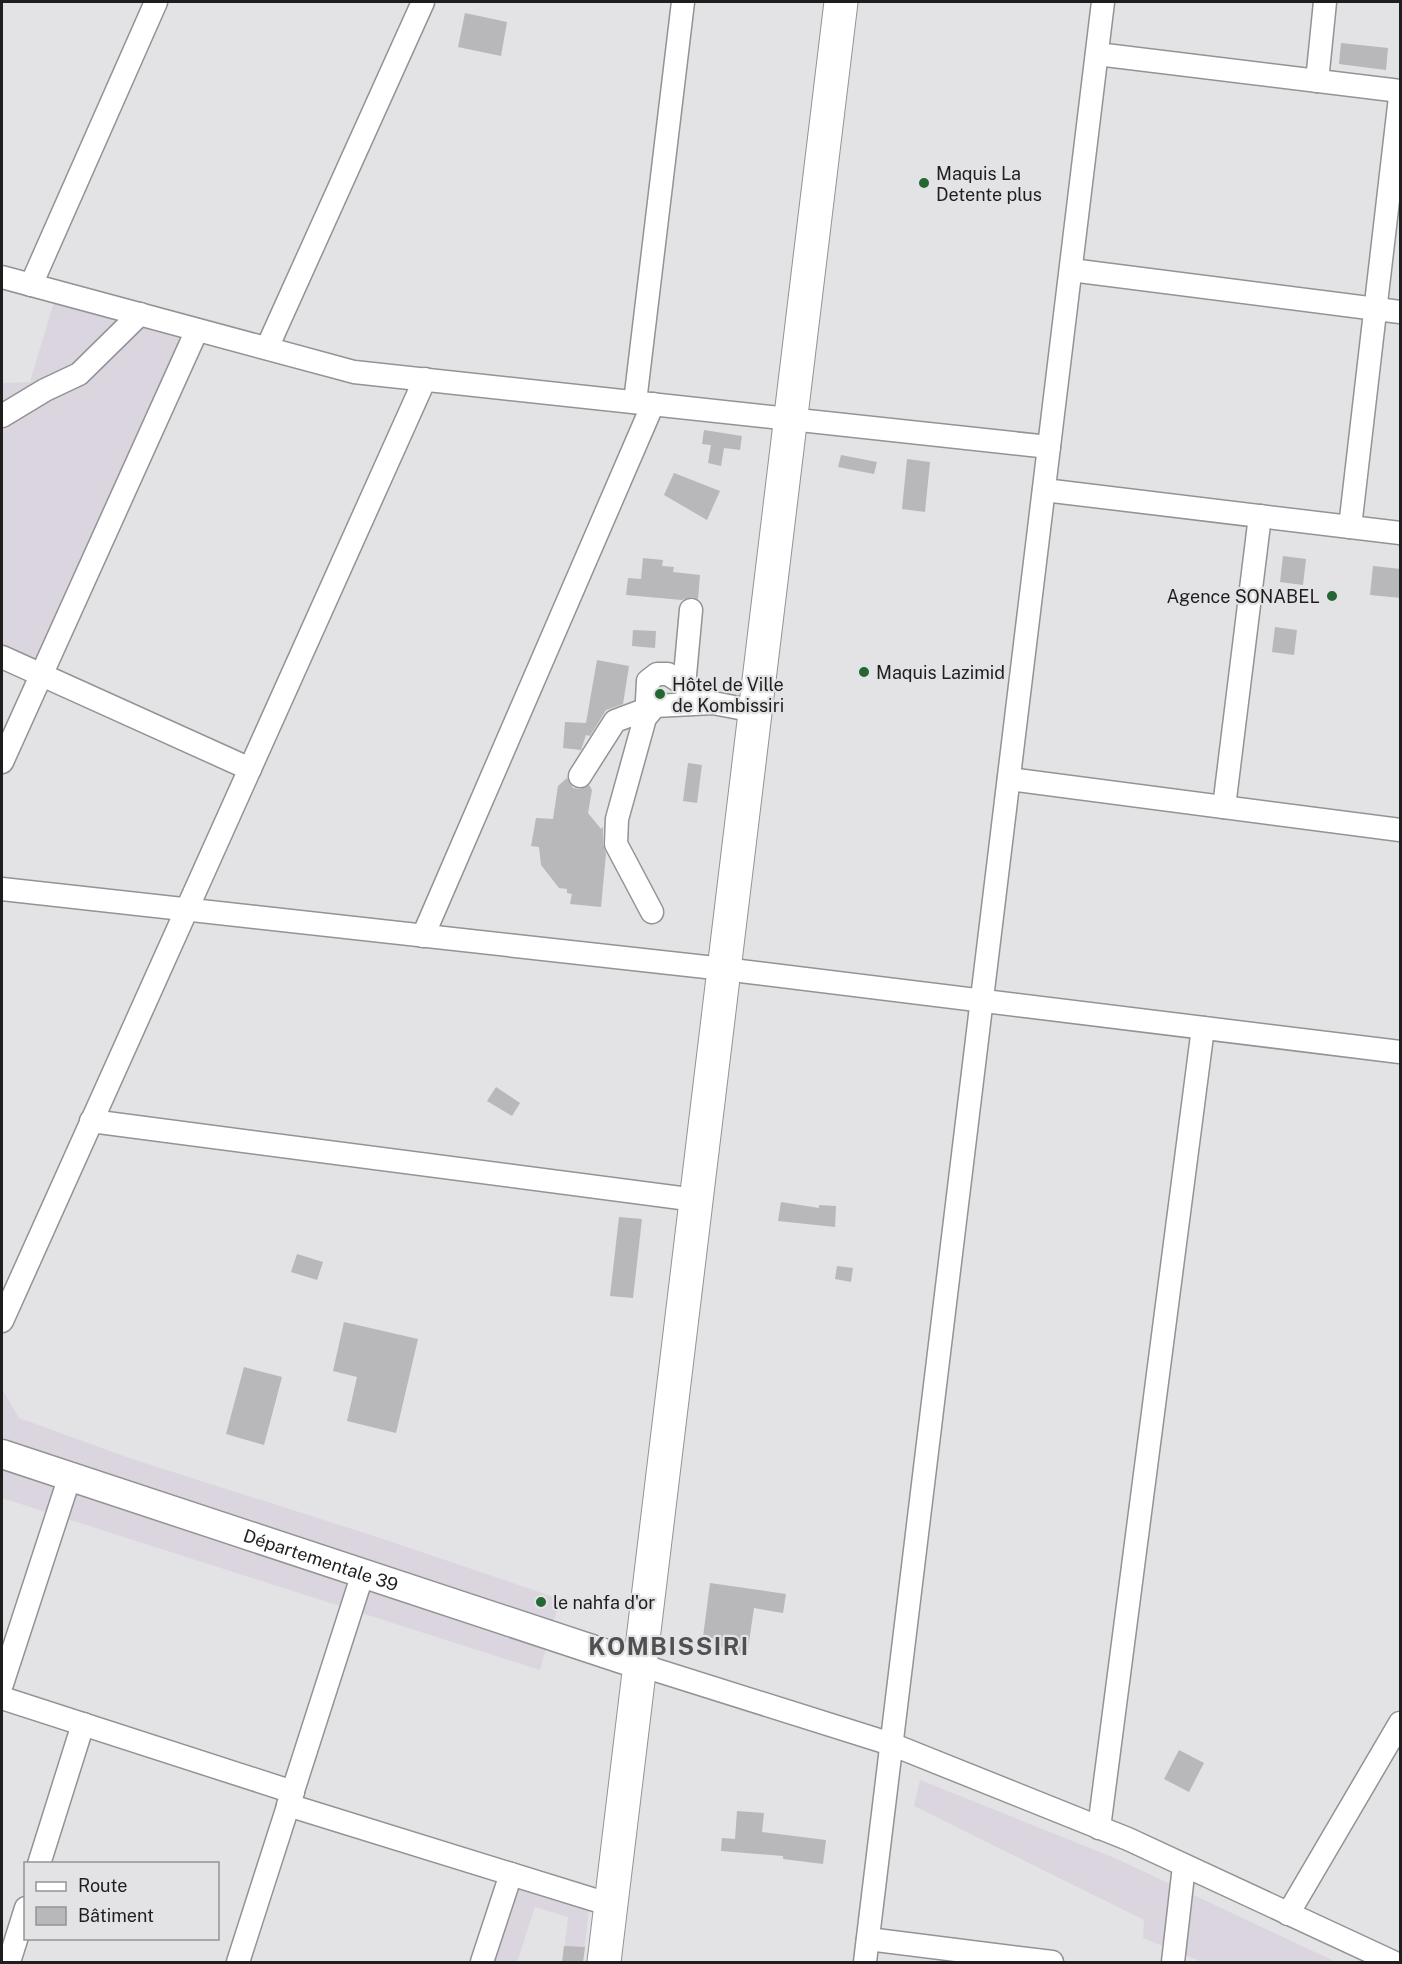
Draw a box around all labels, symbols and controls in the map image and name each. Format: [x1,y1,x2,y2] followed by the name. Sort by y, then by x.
[936,163,1042,205] place label: Maquis La Detente plus
[917,176,931,190] marker: Maquis La Detente plus
[1167,586,1320,607] place label: Agence SONABEL
[1325,589,1339,603] marker: Agence SONABEL
[876,662,1005,683] place label: Maquis Lazimid
[857,665,871,679] marker: Maquis Lazimid
[672,674,784,716] place label: Hôtel de Ville de Kombissiri
[653,687,667,701] marker: Hôtel de Ville de Kombissiri
[241,1524,401,1595] street label: Départementale 39
[553,1592,655,1613] place label: le nahfa d'or
[534,1595,548,1609] marker: le nahfa d'or
[588,1632,750,1660] district label: KOMBISSIRI
[24,1862,219,1940] legend
[78,1875,127,1896] text: Route
[78,1905,154,1926] text: Bâtiment

